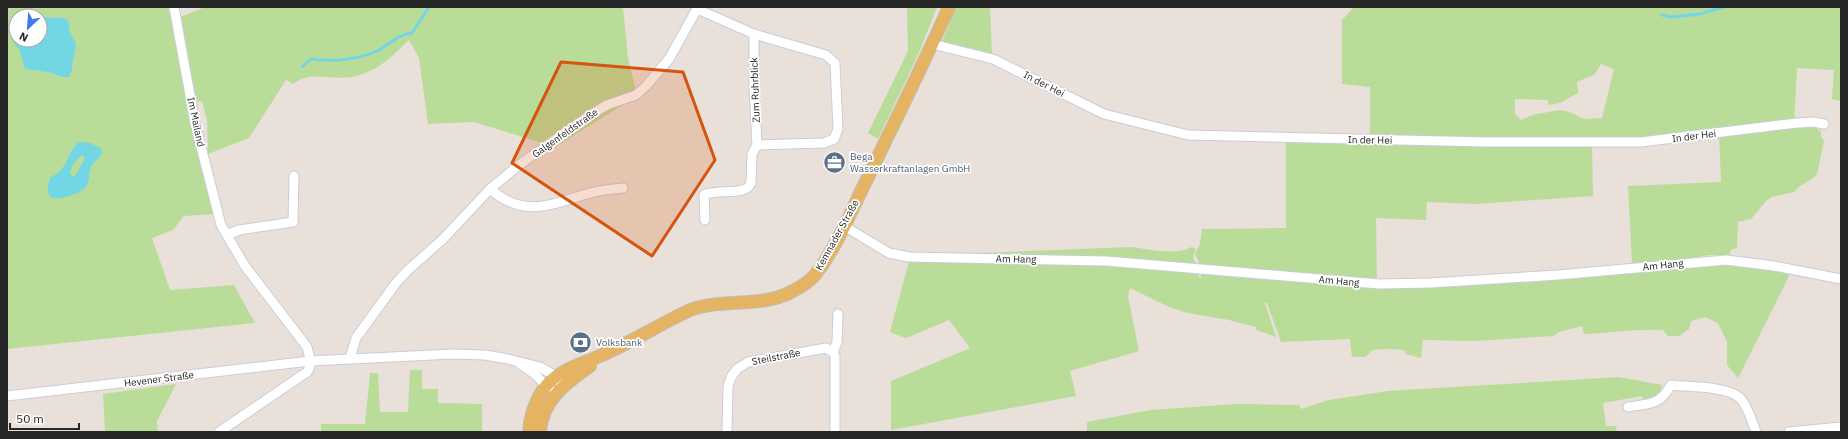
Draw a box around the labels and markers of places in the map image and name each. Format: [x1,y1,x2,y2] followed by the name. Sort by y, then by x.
[822,149,848,175] office icon: Bega Wasserkraftanlagen GmbH
[850,150,970,175] place label: Bega Wasserkraftanlagen GmbH
[567,329,593,355] bank icon: Volksbank
[596,336,643,349] place label: Volksbank

